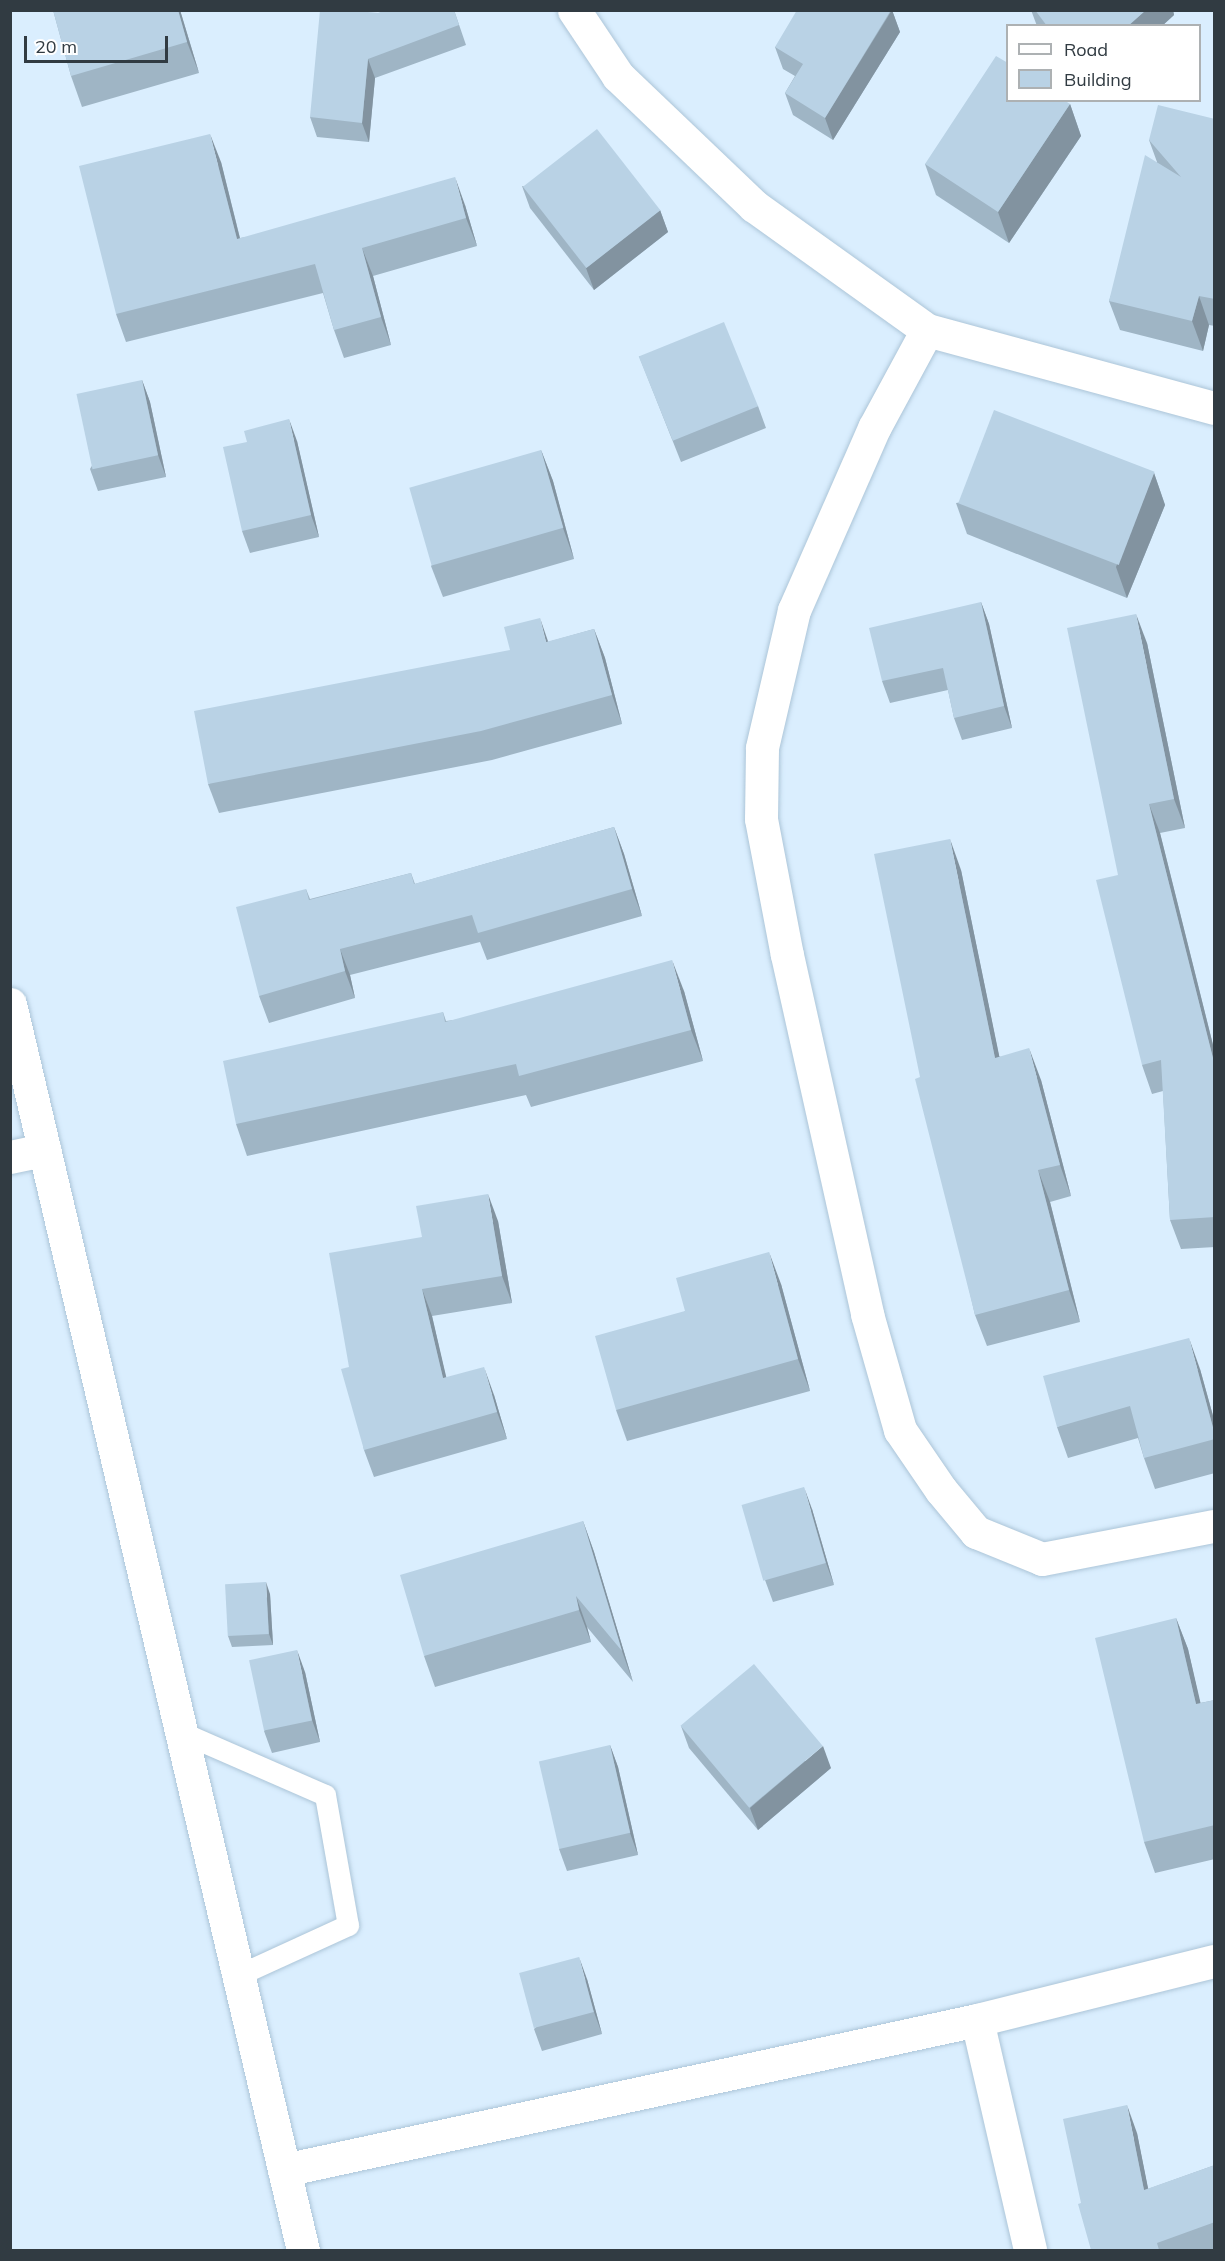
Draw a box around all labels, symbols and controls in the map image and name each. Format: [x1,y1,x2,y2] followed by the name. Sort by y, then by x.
[27,24,171,62] scale bar
[1006,24,1201,102] legend
[35,35,77,58] text: 20 m
[1064,38,1108,61] text: Road
[1064,68,1132,91] text: Building

